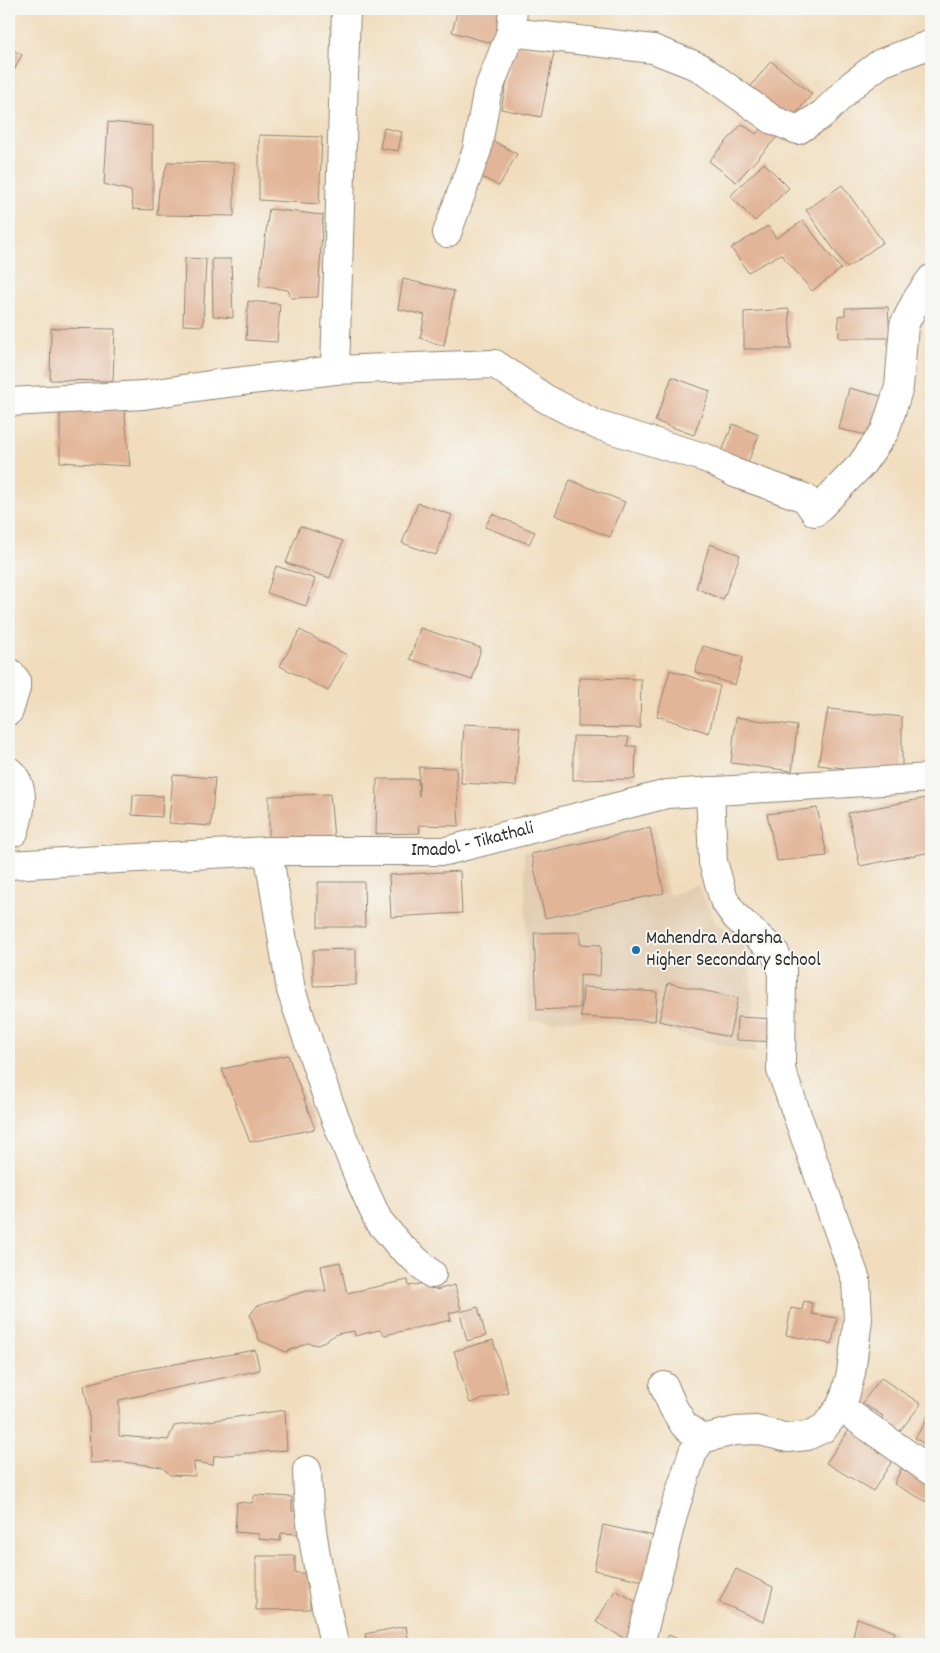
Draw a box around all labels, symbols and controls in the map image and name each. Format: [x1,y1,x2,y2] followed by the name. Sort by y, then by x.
[411,815,537,865] street label: Imadol - Tikathali
[646,926,821,975] place label: Mahendra Adarsha Higher Secondary School
[630,944,642,956] marker: Mahendra Adarsha Higher Secondary School

